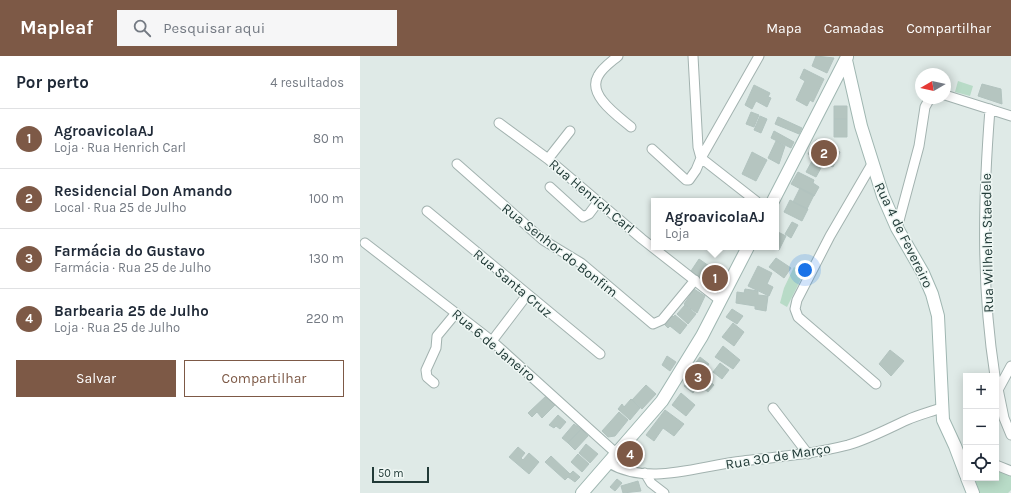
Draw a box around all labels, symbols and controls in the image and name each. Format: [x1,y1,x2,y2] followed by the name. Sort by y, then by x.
[117,10,397,46] search box
[20,17,93,39] text: Mapleaf
[131,17,153,39] icon: search
[163,19,265,37] text: Pesquisar aqui
[766,20,802,37] text: Mapa
[824,20,884,37] text: Camadas
[906,20,991,37] text: Compartilhar
[915,68,951,104] north arrow
[16,72,89,92] text: Por perto
[270,75,344,90] text: 4 resultados
[54,122,154,140] text: AgroavicolaAJ
[27,131,31,146] text: 1
[313,131,344,146] text: 80 m
[811,138,837,168] pin: 2
[54,140,186,155] text: Loja · Rua Henrich Carl
[545,156,638,237] street label: Rua Henrich Carl
[978,173,997,313] street label: Rua Wilhelm Staedele
[871,180,937,291] street label: Rua 4 de Fevereiro
[54,182,232,200] text: Residencial Don Amando
[25,191,33,206] text: 2
[309,191,344,206] text: 100 m
[651,198,779,250] popup
[54,200,186,215] text: Local · Rua 25 de Julho
[498,200,621,301] street label: Rua Senhor do Bonfim
[665,208,765,226] text: AgroavicolaAJ
[665,226,690,241] text: Loja
[54,242,205,260] text: Farmácia do Gustavo
[470,245,556,321] street label: Rua Santa Cruz
[25,251,33,266] text: 3
[309,251,344,266] text: 130 m
[54,260,211,275] text: Farmácia · Rua 25 de Julho
[795,260,815,280] your location
[702,263,728,293] pin: 1
[54,302,209,320] text: Barbearia 25 de Julho
[448,305,539,385] street label: Rua 6 de Janeiro
[25,311,33,326] text: 4
[306,311,344,326] text: 220 m
[54,320,180,335] text: Loja · Rua 25 de Julho
[16,360,176,397] button: Salvar
[184,360,344,397] button: Compartilhar
[685,362,711,392] pin: 3
[963,373,999,481] map controls
[963,373,999,409] button: +
[963,409,999,445] button: −
[617,439,643,469] pin: 4
[724,440,832,473] street label: Rua 30 de Março
[963,445,999,481] button: locate
[372,465,429,484] scale bar
[378,467,404,480] text: 50 m

